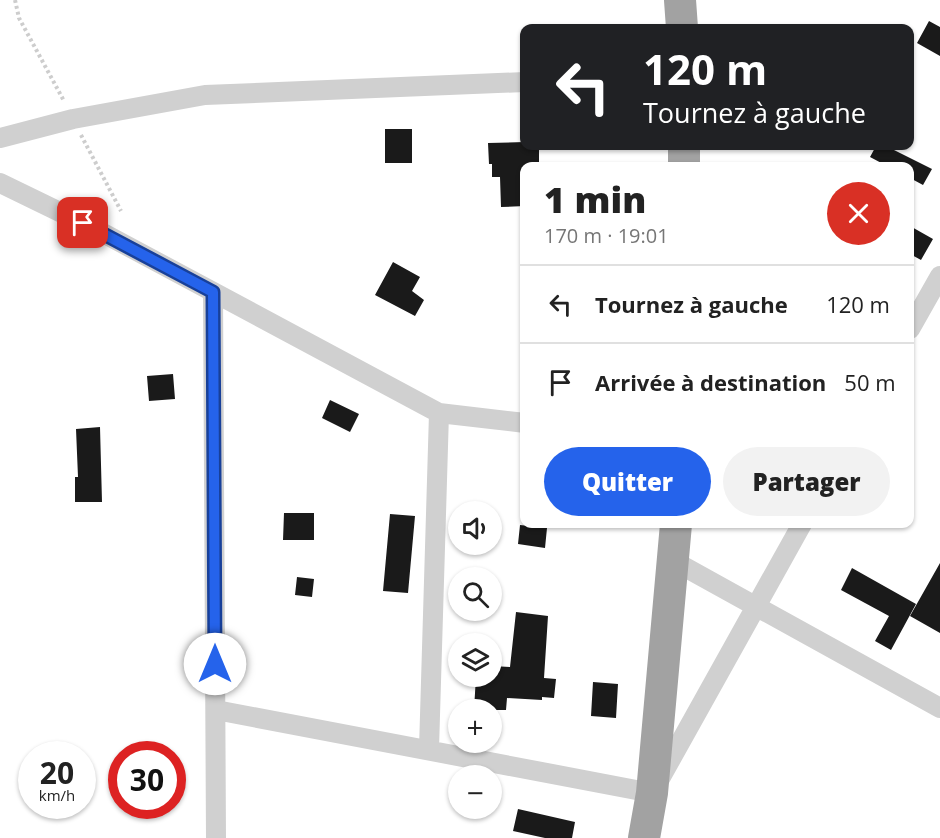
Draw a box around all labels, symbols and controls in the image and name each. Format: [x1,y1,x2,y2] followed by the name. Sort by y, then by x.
[643,40,767,97] text: 120 m
[544,48,622,126] icon: left
[643,94,866,131] text: Tournez à gauche
[544,175,646,224] text: 1 min
[827,182,890,245] button: close
[57,197,108,248] pin
[66,206,99,239] icon: arrive
[544,222,669,249] text: 170 m · 19:01
[544,288,577,321] icon: left
[595,289,788,319] text: Tournez à gauche
[826,289,890,319] text: 120 m
[544,366,577,399] icon: arrive
[595,367,826,397] text: Arrivée à destination
[844,367,896,397] text: 50 m
[544,447,711,516] button: Quitter
[723,447,890,516] button: Partager
[448,501,502,819] map controls
[448,501,502,555] button: sound
[448,567,502,621] button: search
[183,632,247,696] position arrow
[448,633,502,687] button: layers
[448,699,502,753] button: +
[108,741,186,819] speed limit sign: 30
[40,752,74,793] text: 20
[448,765,502,819] button: −
[39,785,75,805] text: km/h

